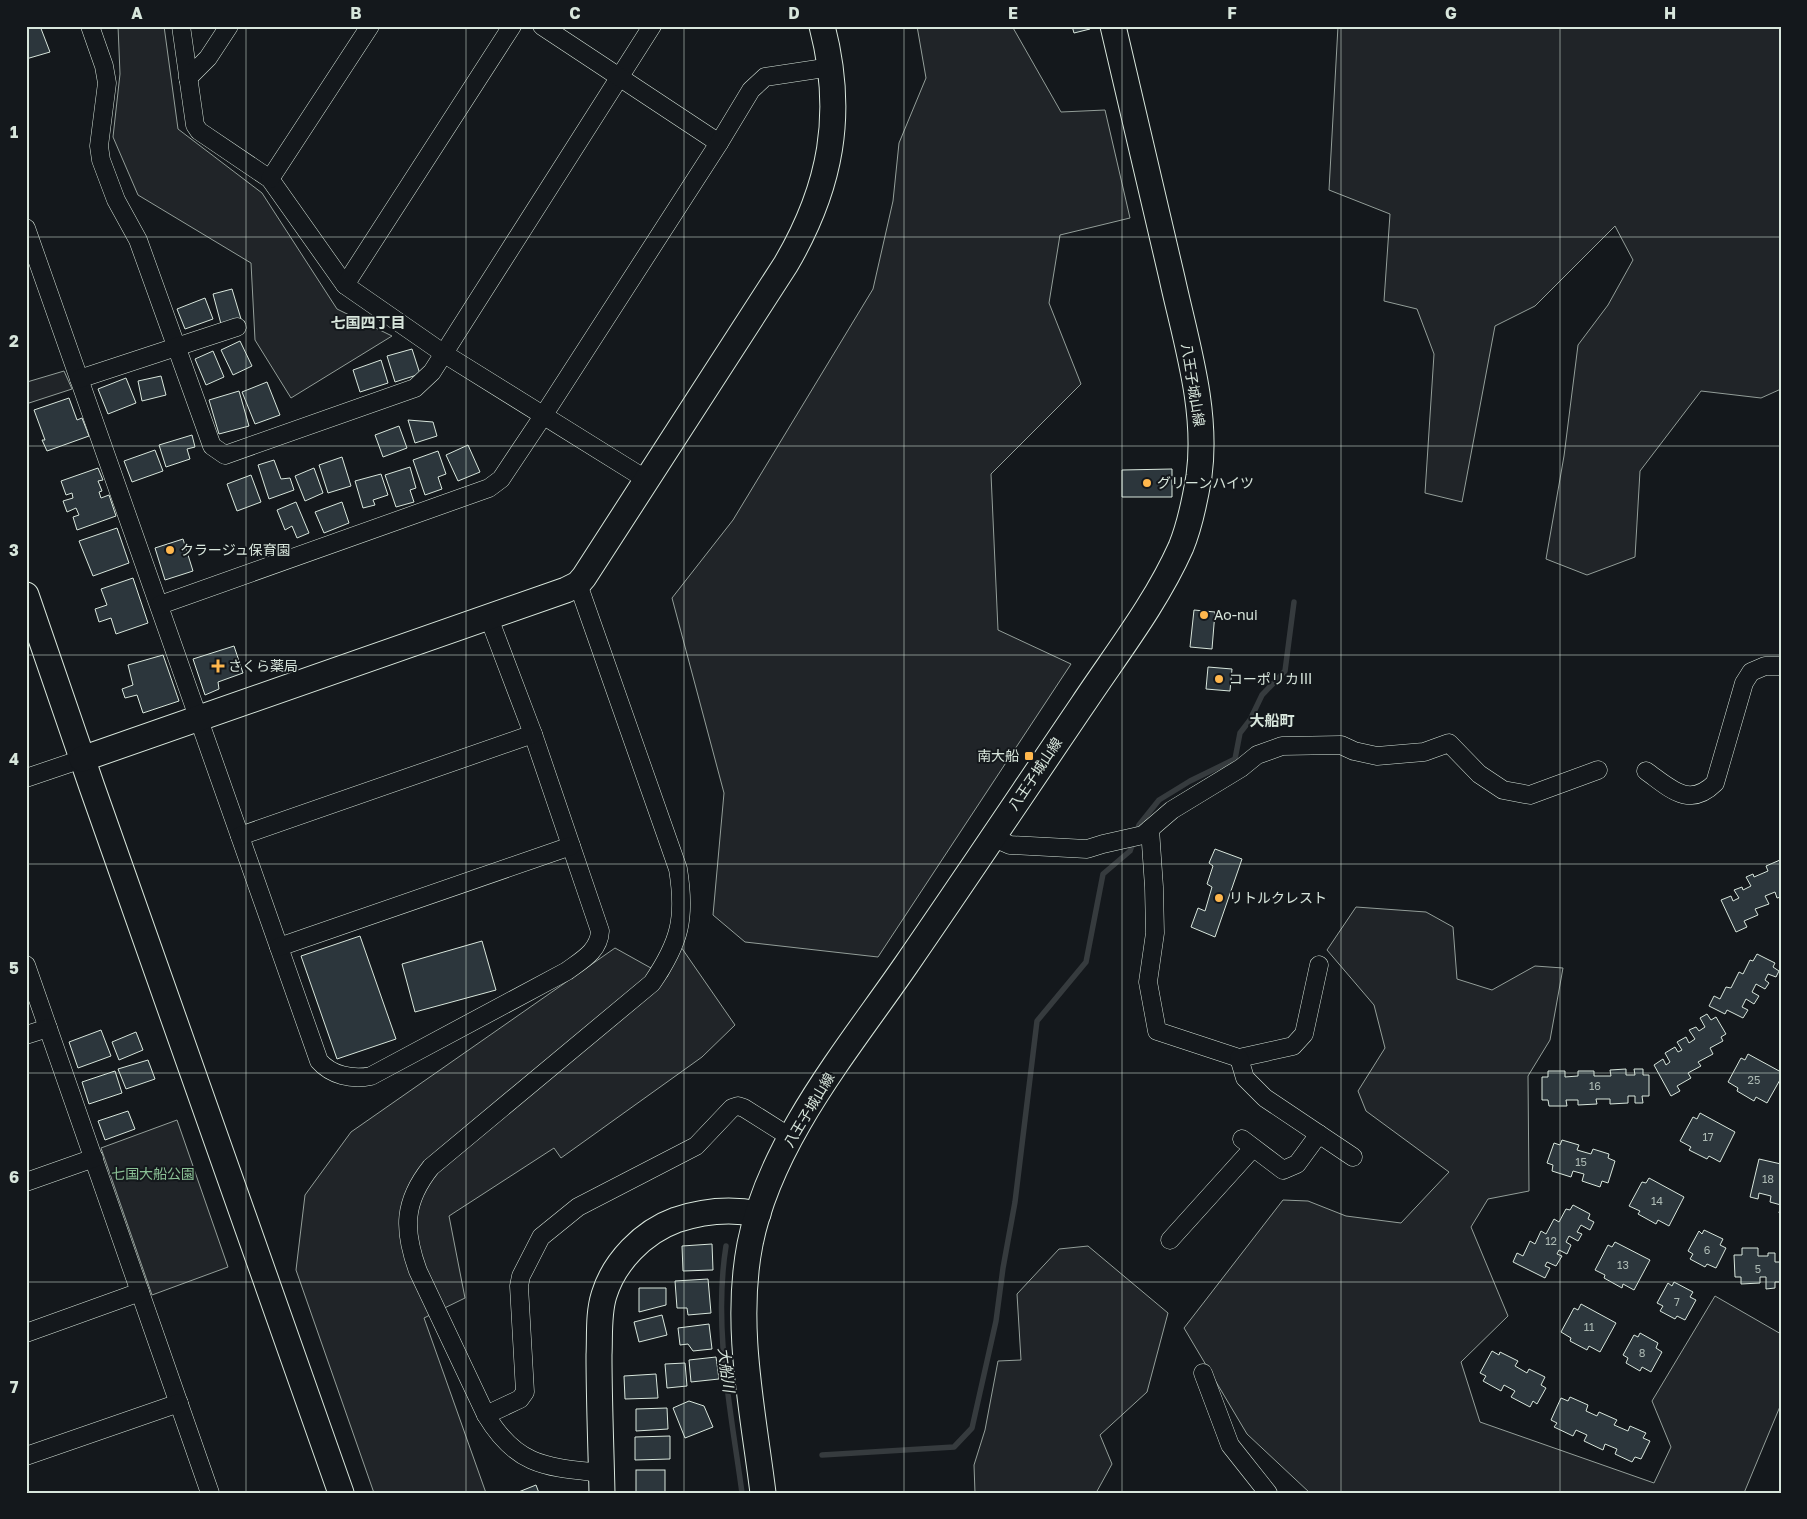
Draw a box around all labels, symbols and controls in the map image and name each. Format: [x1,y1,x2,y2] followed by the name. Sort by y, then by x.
[131,3,143,23] text: A
[350,3,362,23] text: B
[569,3,581,23] text: C
[788,3,800,23] text: D
[1008,3,1018,23] text: E
[1227,3,1237,23] text: F
[1445,3,1457,23] text: G
[1664,3,1676,23] text: H
[10,122,18,142] text: 1
[330,313,406,331] district label: 七国四丁目
[9,331,19,351] text: 2
[1179,342,1208,428] street label: 八王子城山線
[1157,474,1254,491] place label: グリーンハイツ
[1141,477,1153,489] marker: グリーンハイツ
[9,540,19,560] text: 3
[180,541,291,558] place label: クラージュ保育園
[164,544,176,556] marker: クラージュ保育園
[1214,606,1258,623] place label: Ao-nui
[1198,609,1210,621] marker: Ao-nui
[228,657,298,674] place label: さくら薬局
[212,660,224,672] marker: さくら薬局
[1229,670,1313,687] place label: コーポリカⅢ
[1213,673,1225,685] marker: コーポリカⅢ
[1249,711,1295,729] district label: 大船町
[1004,734,1065,813] street label: 八王子城山線
[977,747,1019,764] place label: 南大船
[9,749,19,769] text: 4
[1023,750,1035,762] marker: 南大船
[1229,889,1327,906] place label: リトルクレスト
[1213,892,1225,904] marker: リトルクレスト
[9,958,19,978] text: 5
[780,1069,837,1150] street label: 八王子城山線
[1748,1073,1760,1086] house number: 25
[1589,1079,1601,1092] house number: 16
[1702,1130,1714,1143] house number: 17
[1575,1155,1587,1168] house number: 15
[111,1165,195,1182] park label: 七国大船公園
[9,1167,19,1187] text: 6
[1762,1172,1774,1185] house number: 18
[1651,1194,1663,1207] house number: 14
[1545,1234,1557,1247] house number: 12
[1704,1243,1711,1256] house number: 6
[1617,1258,1629,1271] house number: 13
[1755,1262,1761,1275] house number: 5
[1674,1295,1680,1308] house number: 7
[1584,1320,1594,1333] house number: 11
[715,1346,739,1395] water label: 大船川
[1639,1346,1646,1359] house number: 8
[10,1377,19,1397] text: 7

